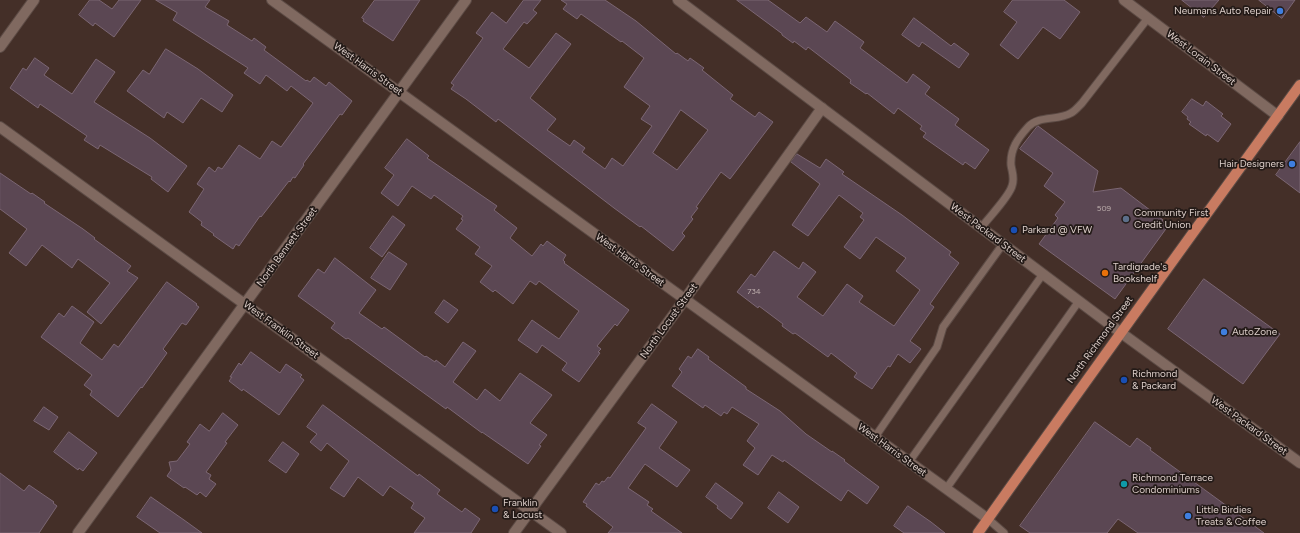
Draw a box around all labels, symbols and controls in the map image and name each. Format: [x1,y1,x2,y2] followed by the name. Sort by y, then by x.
[1174,5,1272,17] place label: Neumans Auto Repair
[1275,6,1285,16] marker: Neumans Auto Repair
[1164,28,1238,88] street label: West Lorain Street
[331,40,405,98] street label: West Harris Street
[1219,158,1284,170] place label: Hair Designers
[1287,159,1297,169] marker: Hair Designers
[948,201,1028,265] street label: West Packard Street
[1097,204,1111,214] house number: 509
[254,205,320,289] street label: North Bennett Street
[1134,207,1209,230] place label: Community First Credit Union
[1121,214,1131,224] marker: Community First Credit Union
[1022,224,1092,236] place label: Parkard @ VFW
[1009,225,1019,235] marker: Parkard @ VFW
[593,231,667,289] street label: West Harris Street
[1113,261,1167,284] place label: Tardigrade's Bookshelf
[1100,268,1110,278] marker: Tardigrade's Bookshelf
[638,281,700,361] street label: North Locust Street
[747,287,761,297] house number: 734
[1064,294,1136,386] street label: North Richmond Street
[241,299,321,361] street label: West Franklin Street
[1232,326,1277,338] place label: AutoZone
[1219,327,1229,337] marker: AutoZone
[1132,368,1177,392] place label: Richmond & Packard
[1119,375,1129,385] marker: Richmond & Packard
[1209,394,1289,458] street label: West Packard Street
[855,421,929,479] street label: West Harris Street
[1132,472,1213,496] place label: Richmond Terrace Condominiums
[1119,479,1129,489] marker: Richmond Terrace Condominiums
[503,497,542,520] place label: Franklin & Locust
[490,504,500,514] marker: Franklin & Locust
[1196,504,1266,528] place label: Little Birdies Treats & Coffee
[1183,511,1193,521] marker: Little Birdies Treats & Coffee

